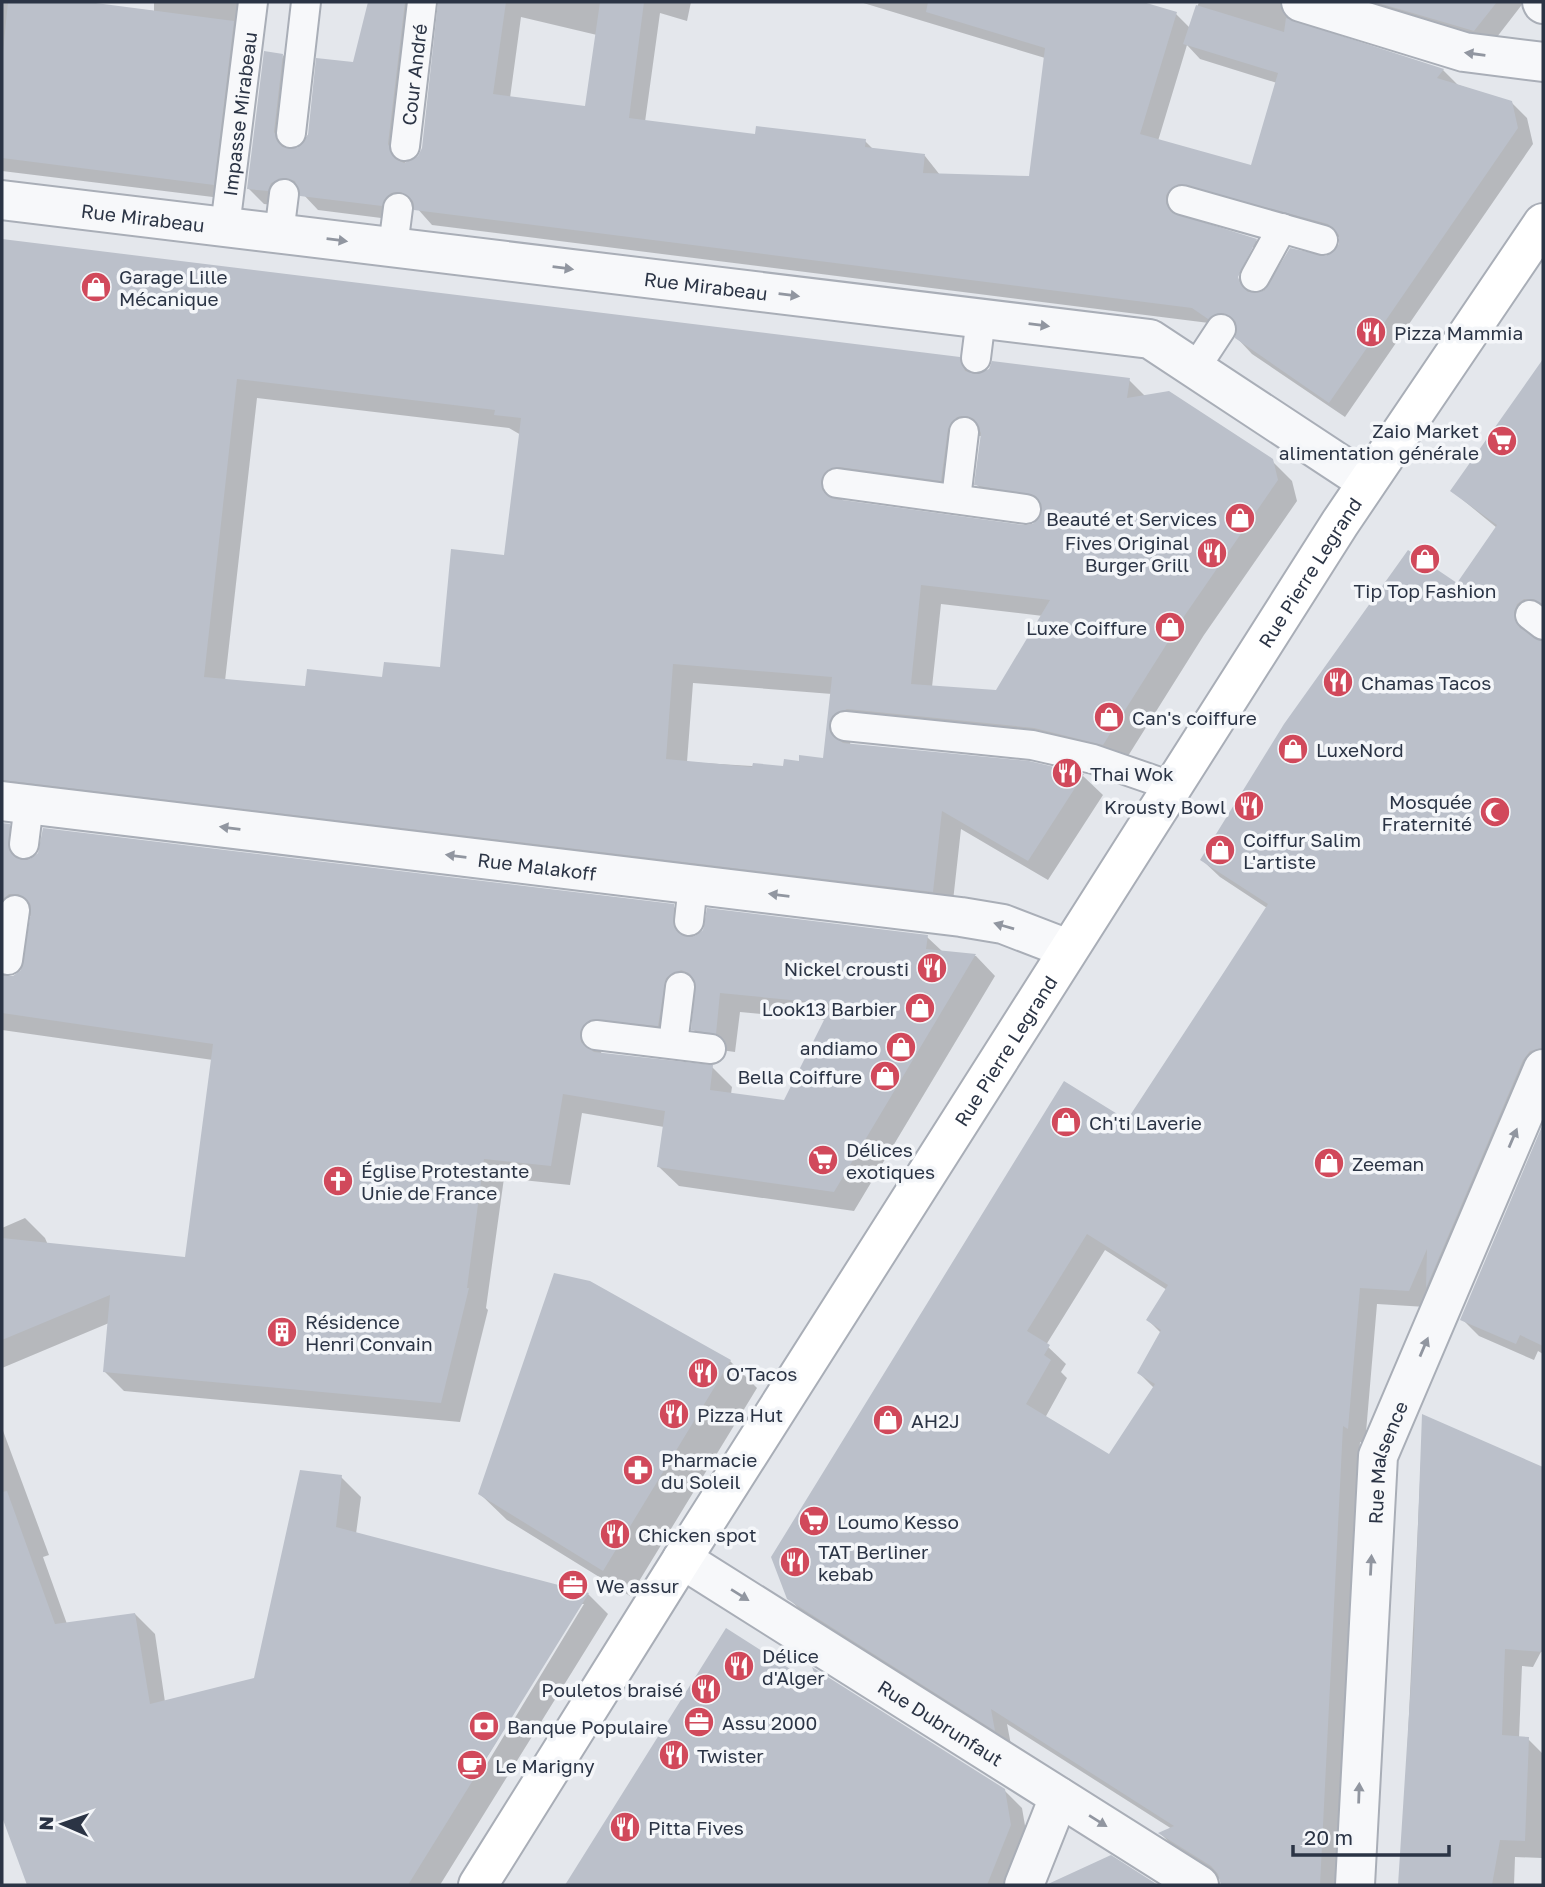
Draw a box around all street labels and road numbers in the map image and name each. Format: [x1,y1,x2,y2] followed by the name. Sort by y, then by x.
[396,22,431,127] street label: Cour André
[217,30,261,197] street label: Impasse Mirabeau
[80,198,206,236] street label: Rue Mirabeau
[643,266,769,304] street label: Rue Mirabeau
[1253,493,1366,651] street label: Rue Pierre Legrand
[476,847,598,884] street label: Rue Malakoff
[949,971,1061,1130] street label: Rue Pierre Legrand
[1363,1397,1412,1525] street label: Rue Malsence
[874,1674,1008,1770] street label: Rue Dubrunfaut

